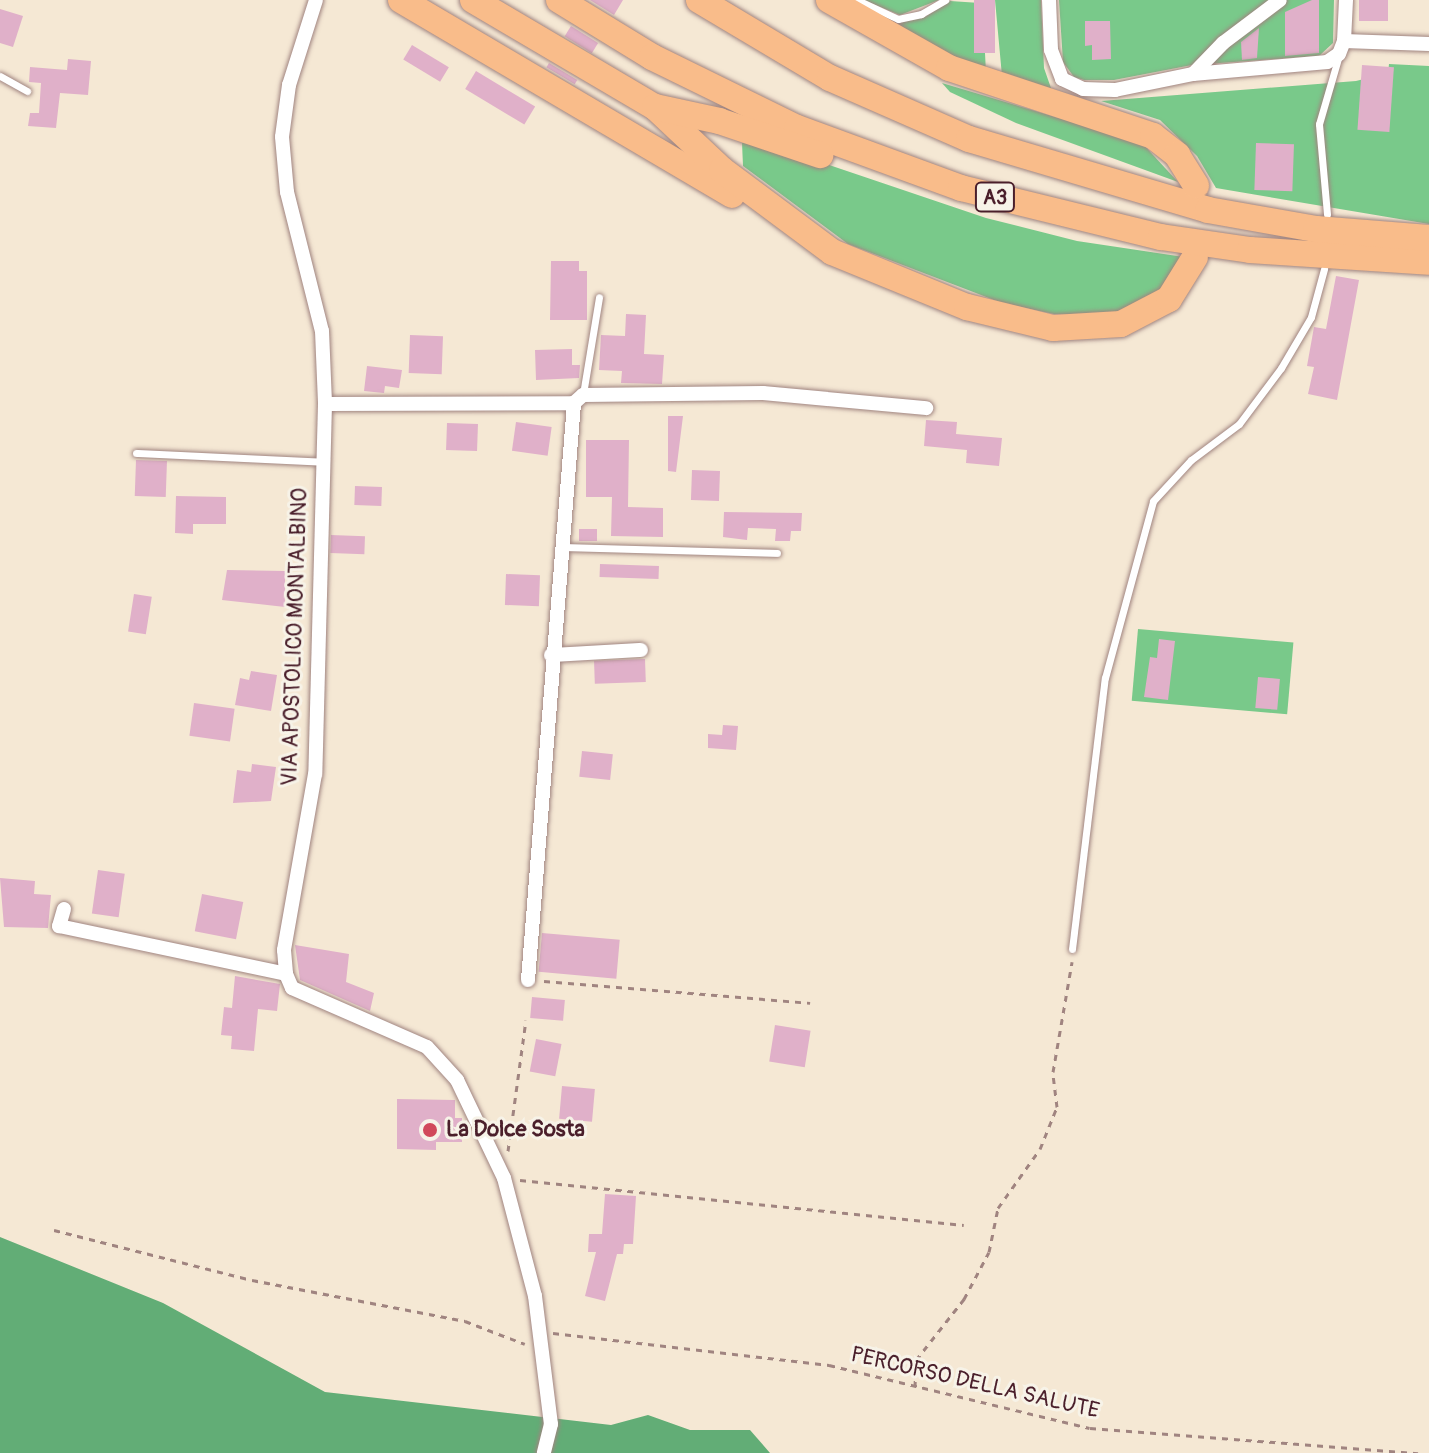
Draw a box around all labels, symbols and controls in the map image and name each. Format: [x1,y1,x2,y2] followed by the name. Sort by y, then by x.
[973,181,1017,213] road number: A3
[277,487,313,787] street label: VIA APOSTOLICO MONTALBINO
[446,1117,585,1143] place label: La Dolce Sosta
[421,1121,439,1139] marker: La Dolce Sosta
[848,1342,1102,1424] street label: PERCORSO DELLA SALUTE

